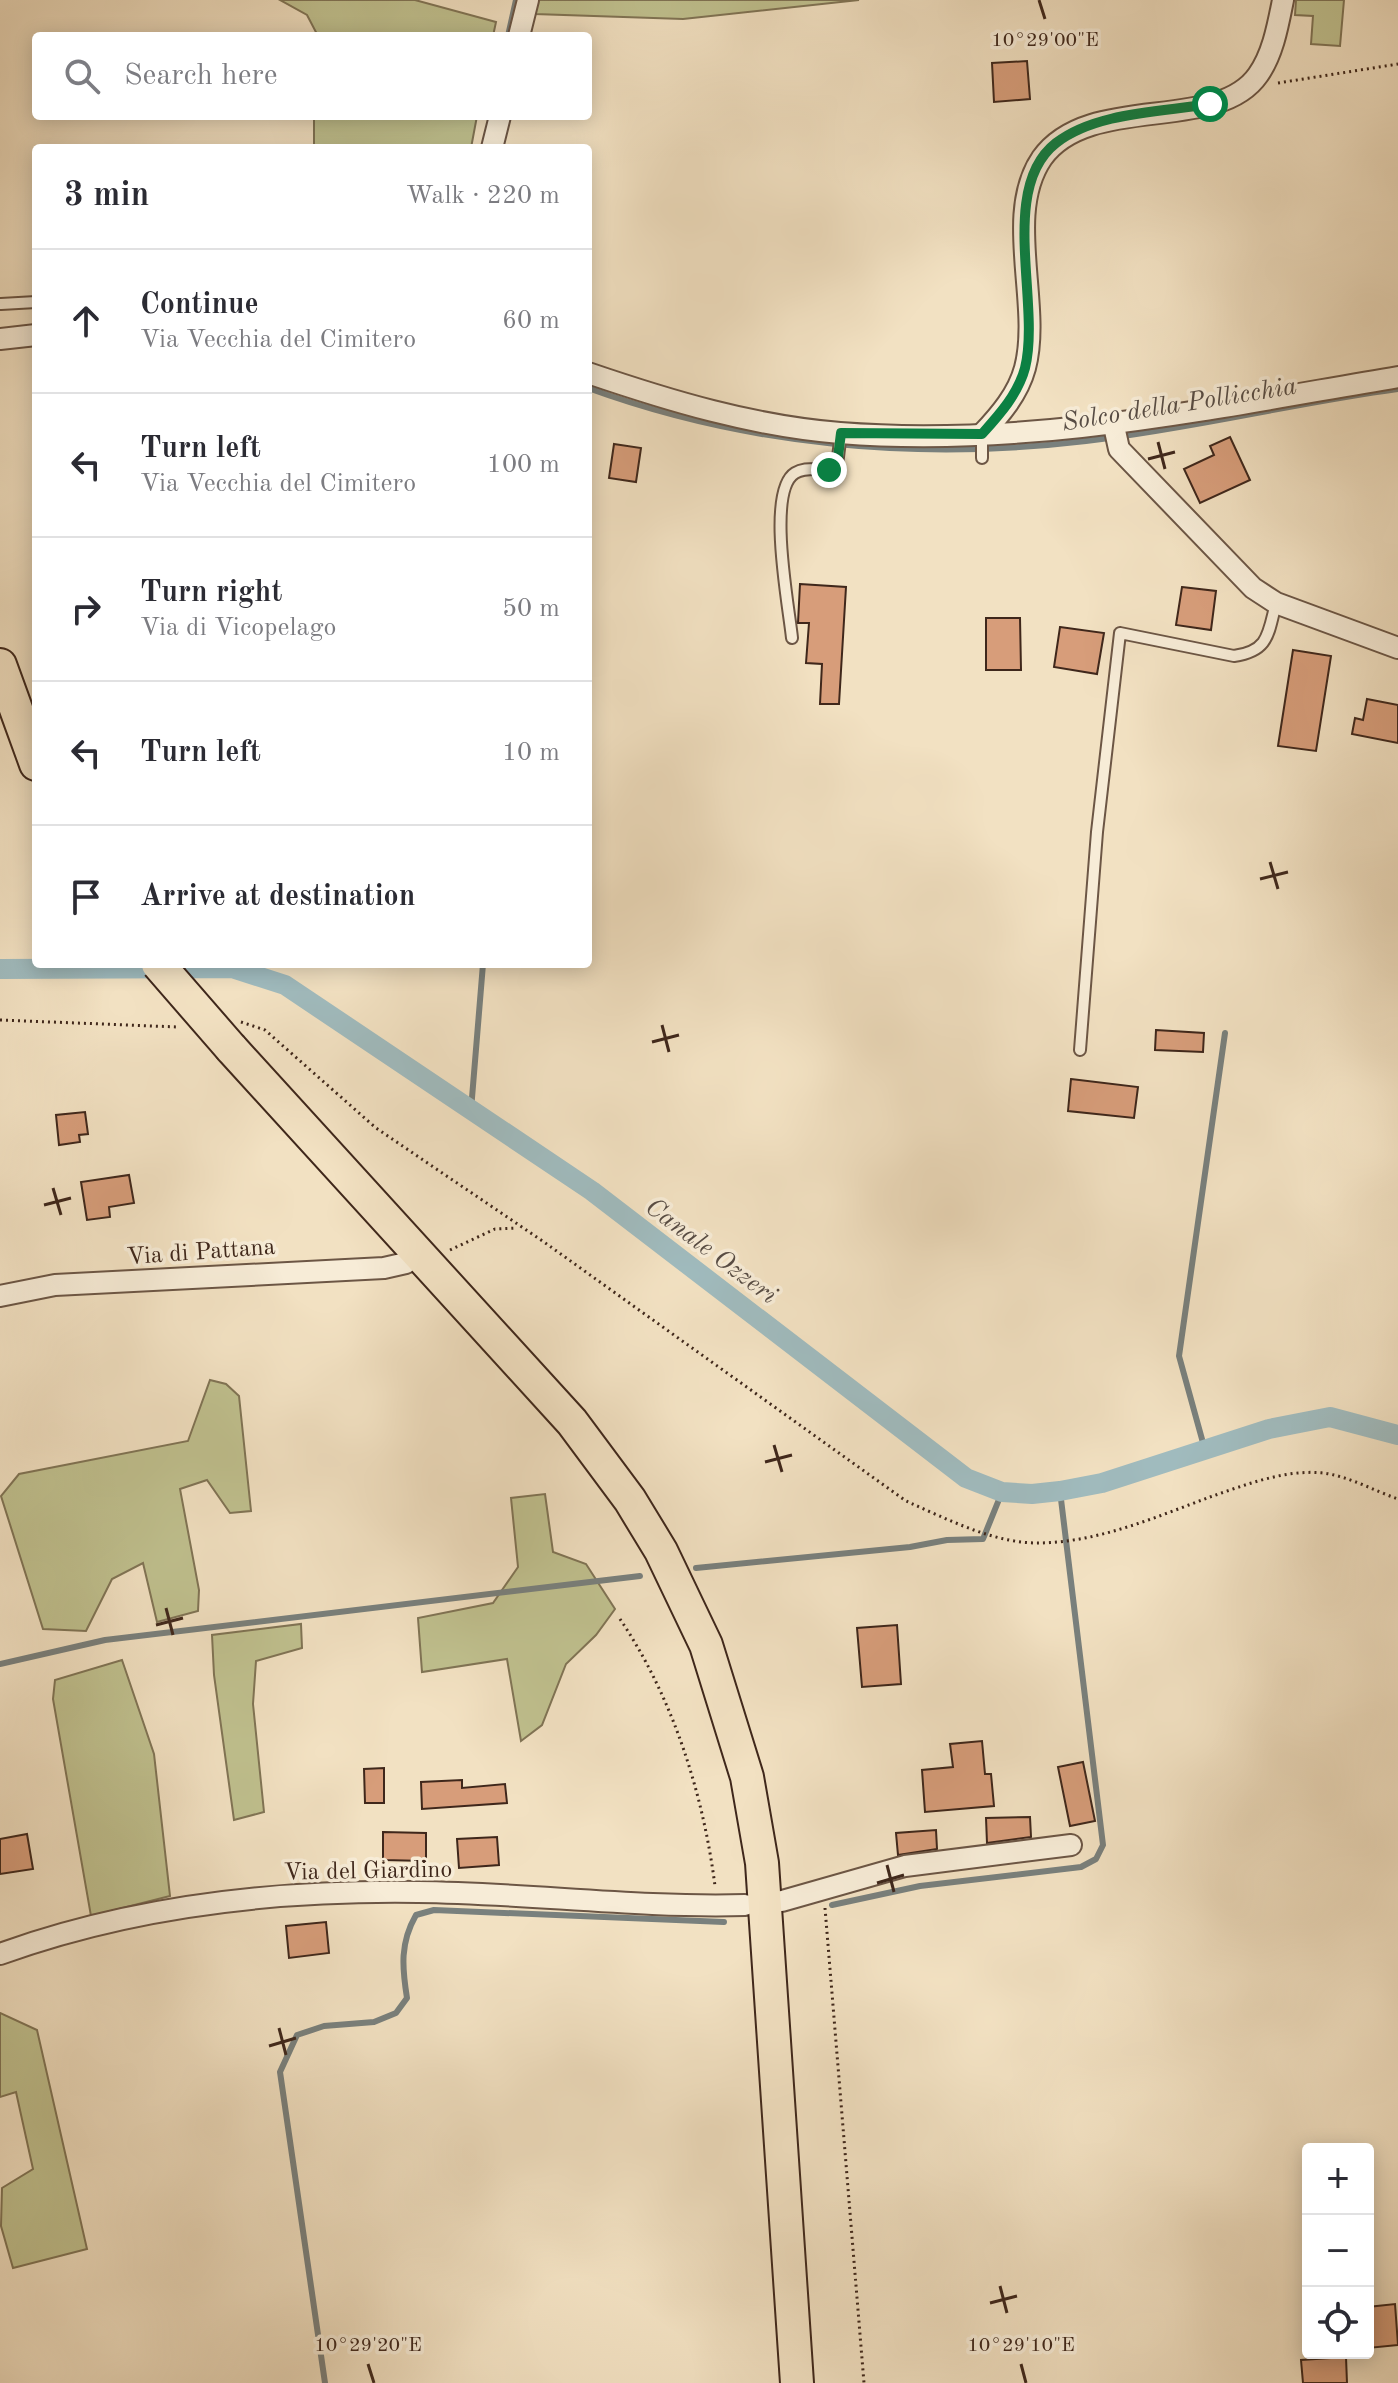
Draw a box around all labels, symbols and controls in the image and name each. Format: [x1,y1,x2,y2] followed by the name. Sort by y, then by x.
[991,31,1099,51] text: 10°29'00"E
[32,32,592,120] search box
[60,54,104,98] icon: search
[124,61,278,91] text: Search here
[1192,86,1228,122] route start
[64,179,149,213] text: 3 min
[406,183,560,209] text: Walk · 220 m
[140,290,259,320] text: Continue
[64,299,108,343] icon: ahead
[502,308,560,334] text: 60 m
[140,327,416,353] text: Via Vecchia del Cimitero
[1060,374,1299,436] water label: Solco della Pollicchia
[140,434,261,464] text: Turn left
[64,443,108,487] icon: left
[487,452,560,478] text: 100 m
[811,452,847,488] route end
[140,471,416,497] text: Via Vecchia del Cimitero
[140,578,282,608] text: Turn right
[64,587,108,631] icon: right
[502,596,560,622] text: 50 m
[140,615,336,641] text: Via di Vicopelago
[64,731,108,775] icon: left
[140,738,261,768] text: Turn left
[502,740,560,766] text: 10 m
[64,875,108,919] icon: arrive
[140,882,415,912] text: Arrive at destination
[640,1194,782,1310] water label: Canale Ozzeri
[126,1236,276,1270] street label: Via di Pattana
[284,1859,453,1885] street label: Via del Giardino
[1302,2143,1374,2359] map controls
[1302,2143,1374,2215] button: +
[1302,2215,1374,2287] button: −
[1302,2287,1374,2359] button: locate
[314,2336,422,2356] text: 10°29'20"E
[967,2336,1075,2356] text: 10°29'10"E

